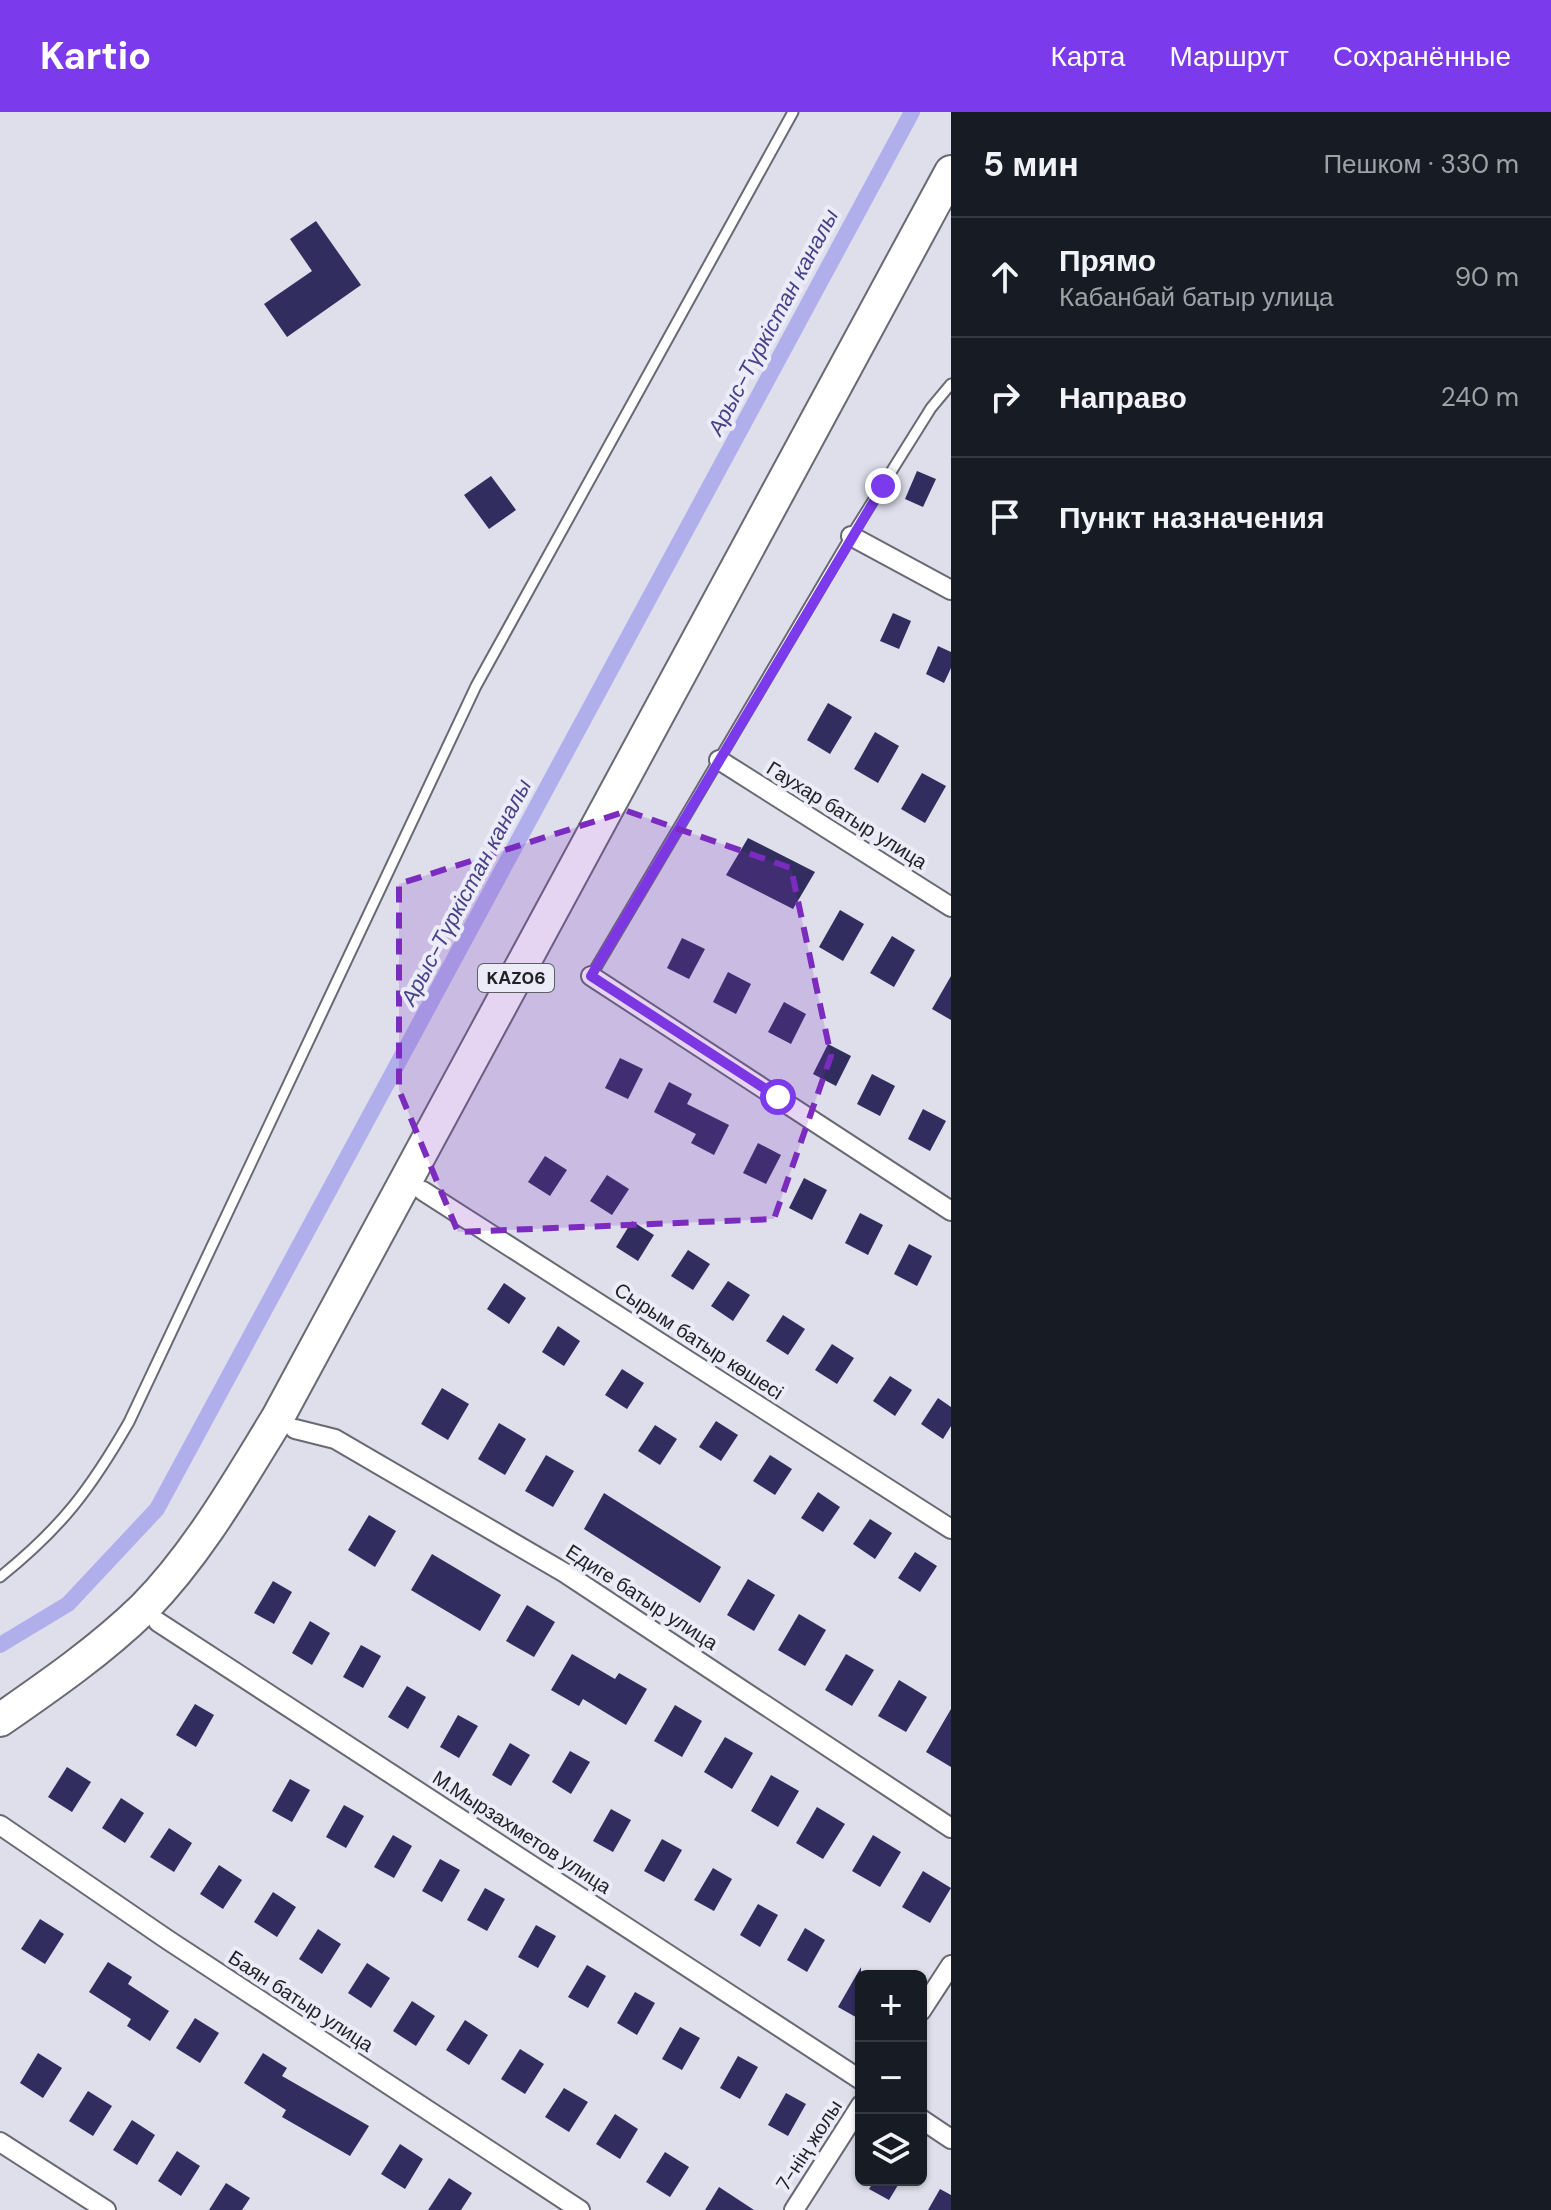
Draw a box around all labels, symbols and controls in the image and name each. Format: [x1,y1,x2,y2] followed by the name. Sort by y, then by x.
[40,31,151,81] text: Kartio
[1050,38,1125,75] text: Карта
[1169,38,1289,75] text: Маршрут
[1333,38,1511,75] text: Сохранённые
[983,142,1079,187] text: 5 мин
[1323,147,1519,181] text: Пешком · 330 m
[700,204,845,442] water label: Арыс-Түркістан каналы
[1059,241,1156,280] text: Прямо
[983,255,1027,299] icon: ahead
[1455,260,1519,294] text: 90 m
[1059,280,1334,314] text: Кабанбай батыр улица
[983,375,1027,419] icon: right
[1059,378,1187,417] text: Направо
[1441,380,1519,414] text: 240 m
[865,468,901,504] route end
[983,495,1027,539] icon: arrive
[1059,498,1324,537] text: Пункт назначения
[762,755,933,875] street label: Гаухар батыр улица
[393,774,538,1012] water label: Арыс-Түркістан каналы
[478,964,554,992] road number: KАZ06
[760,1079,796,1115] route start
[610,1277,788,1405] street label: Сырым батыр көшесі
[561,1538,724,1656] street label: Едиге батыр улица
[428,1764,617,1900] street label: М.Мырзахметов улица
[223,1944,379,2058] street label: Баян батыр улица
[855,1970,927,2186] map controls
[855,1970,927,2042] button: +
[855,2042,927,2114] button: −
[770,2095,848,2195] street label: 7-нің жолы
[855,2114,927,2186] button: layers

